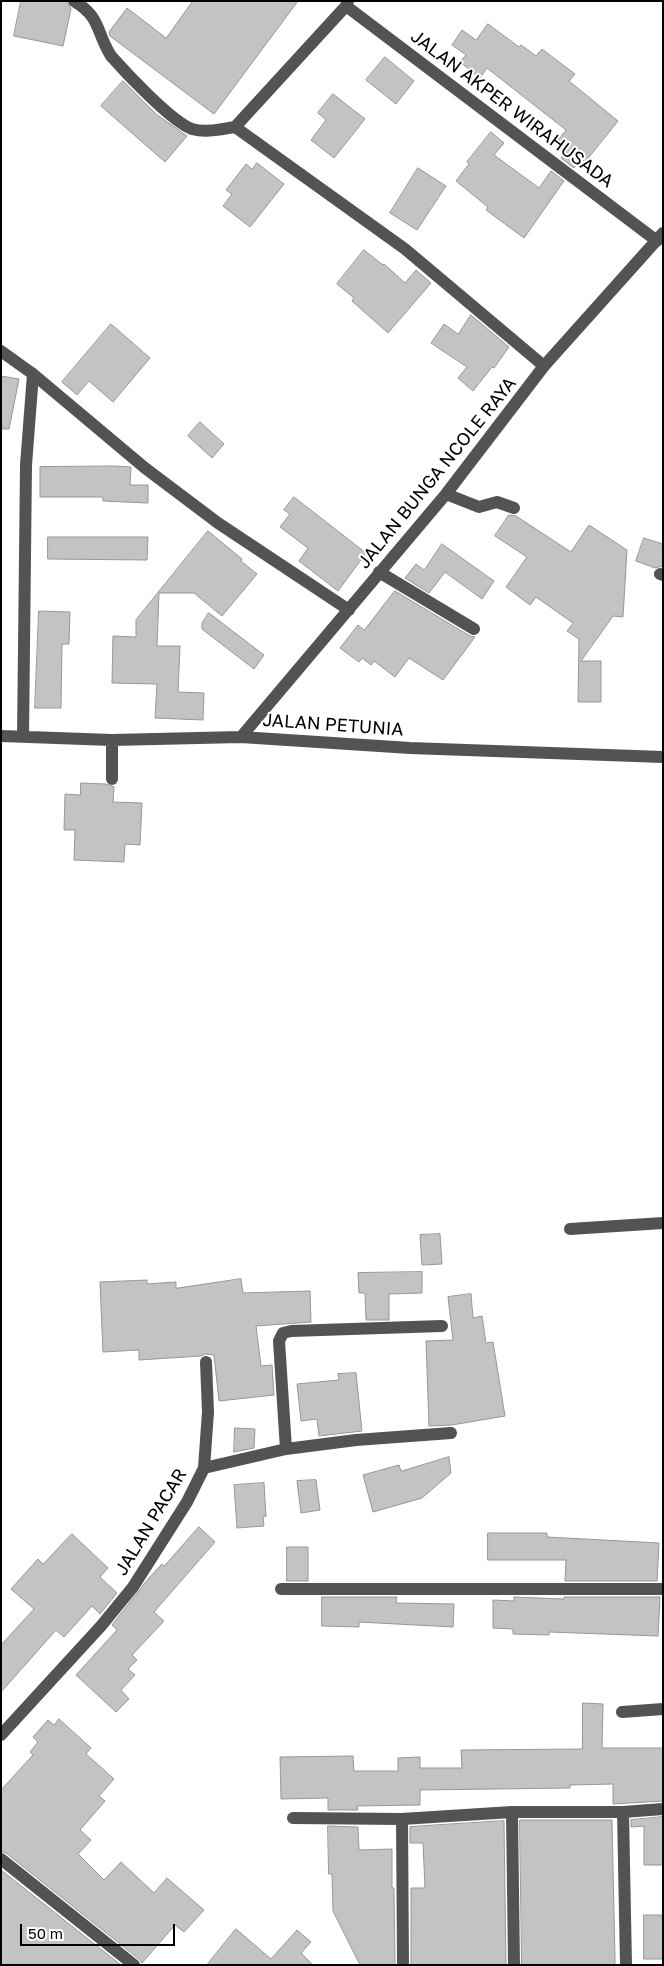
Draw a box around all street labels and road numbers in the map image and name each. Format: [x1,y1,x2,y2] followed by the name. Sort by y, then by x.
[406,26,618,192] street label: JALAN AKPER WIRAHUSADA
[353,373,521,573] street label: JALAN BUNGA NCOLE RAYA
[262,709,404,741] street label: JALAN PETUNIA
[111,1465,191,1579] street label: JALAN PACAR

